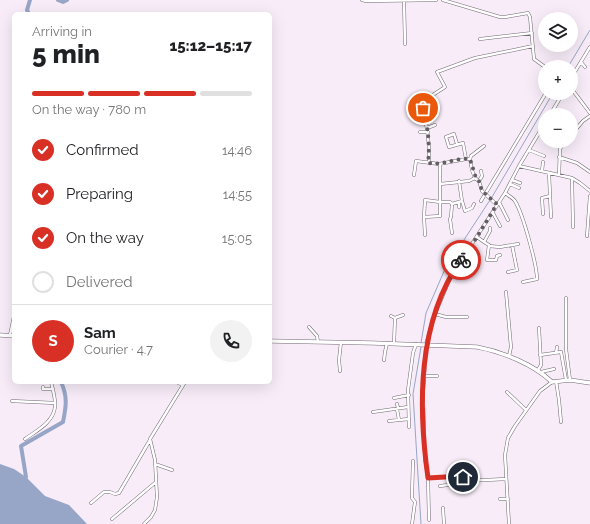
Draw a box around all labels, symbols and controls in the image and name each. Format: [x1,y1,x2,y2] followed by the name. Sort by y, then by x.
[538,12,578,148] map controls
[538,12,578,52] button: layers
[32,24,92,39] text: Arriving in
[169,37,252,55] text: 15:12–15:17
[32,39,100,69] text: 5 min
[538,60,578,100] button: +
[406,91,440,125] pin
[412,97,434,119] icon: bag
[32,102,146,117] text: On the way · 780 m
[538,108,578,148] button: −
[32,139,54,161] icon: check
[66,141,139,159] text: Confirmed
[222,143,252,158] text: 14:46
[32,183,54,205] icon: check
[66,185,133,203] text: Preparing
[223,187,252,202] text: 14:55
[32,227,54,249] icon: check
[66,229,144,247] text: On the way
[222,231,252,246] text: 15:05
[441,240,481,280] courier
[450,249,472,271] icon: bike
[66,273,133,291] text: Delivered
[210,320,252,362] button: phone
[84,324,116,342] text: Sam
[48,332,58,350] text: S
[84,342,153,357] text: Courier · 4.7
[446,460,480,494] pin
[452,466,474,488] icon: home

